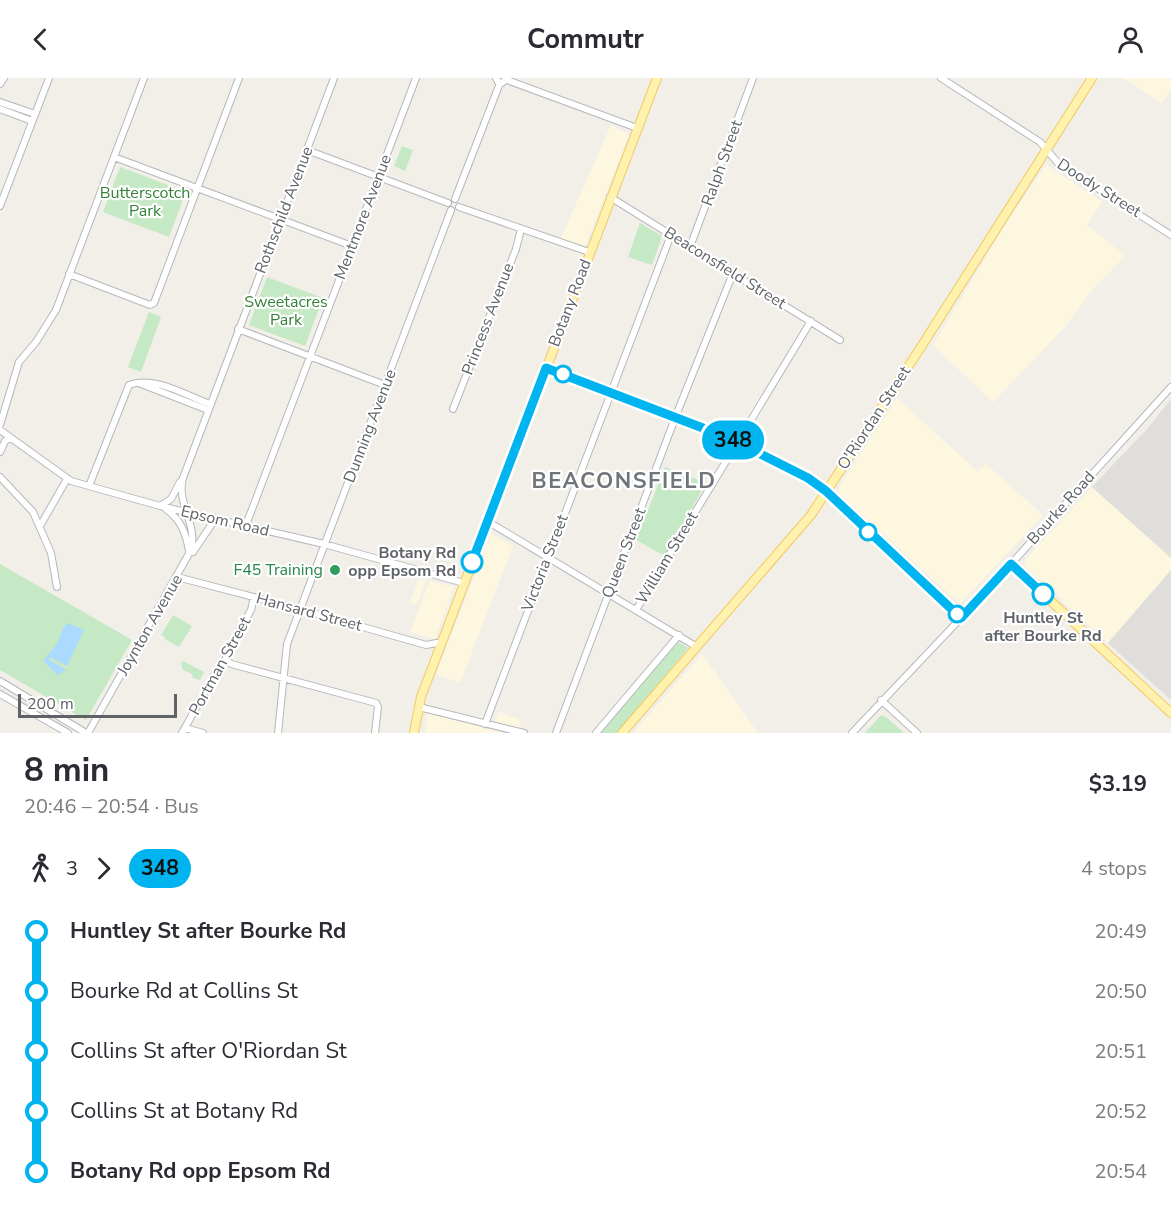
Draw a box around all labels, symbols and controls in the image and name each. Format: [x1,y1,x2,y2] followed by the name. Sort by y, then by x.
[527,21,644,58] text: Commutr
[24,23,57,56] icon: back
[1114,23,1147,56] icon: person
[696,117,748,209] street label: Ralph Street
[250,143,318,277] street label: Rothschild Avenue
[329,151,397,283] street label: Mentmore Avenue
[1053,154,1145,223] street label: Doody Street
[100,182,190,222] park label: Butterscotch Park
[660,222,791,315] street label: Beaconsfield Street
[543,256,597,350] street label: Botany Road
[457,260,519,378] street label: Princess Avenue
[244,291,328,331] park label: Sweetacres Park
[832,362,916,474] street label: O'Riordan Street
[554,365,572,383] unlabelled marker
[338,366,402,486] street label: Dunning Avenue
[698,420,768,460] line badge: 348
[714,426,752,454] text: 348
[532,466,716,496] district label: BEACONSFIELD
[1022,466,1100,550] street label: Bourke Road
[179,500,271,542] street label: Epsom Road
[597,504,651,601] street label: Queen Street
[631,507,704,608] street label: William Street
[516,511,574,616] street label: Victoria Street
[859,523,877,541] unlabelled marker
[348,542,456,582] place label: Botany Rd opp Epsom Rd
[461,551,483,573] marker: Botany Rd opp Epsom Rd
[233,559,323,581] place label: F45 Training
[328,563,342,577] marker: F45 Training
[112,570,188,680] street label: Joynton Avenue
[1032,583,1054,605] marker: Huntley St after Bourke Rd
[254,587,365,637] street label: Hansard Street
[948,605,966,623] unlabelled marker
[985,607,1102,647] place label: Huntley St after Bourke Rd
[184,612,256,719] street label: Portman Street
[18,691,177,718] scale bar
[27,693,74,715] text: 200 m
[24,748,109,793] text: 8 min
[1089,769,1147,799] text: $3.19
[24,793,199,820] text: 20:46 – 20:54 · Bus
[24,852,57,885] icon: walk
[87,852,120,885] icon: forward
[141,854,179,882] text: 348
[66,855,78,882] text: 3
[1081,855,1147,882] text: 4 stops
[70,916,346,946] text: Huntley St after Bourke Rd
[1094,918,1147,945] text: 20:49
[70,976,298,1006] text: Bourke Rd at Collins St
[1094,978,1147,1005] text: 20:50
[70,1036,347,1066] text: Collins St after O'Riordan St
[1094,1038,1147,1065] text: 20:51
[70,1096,298,1126] text: Collins St at Botany Rd
[1094,1098,1147,1125] text: 20:52
[70,1156,330,1186] text: Botany Rd opp Epsom Rd
[1094,1158,1147,1185] text: 20:54

